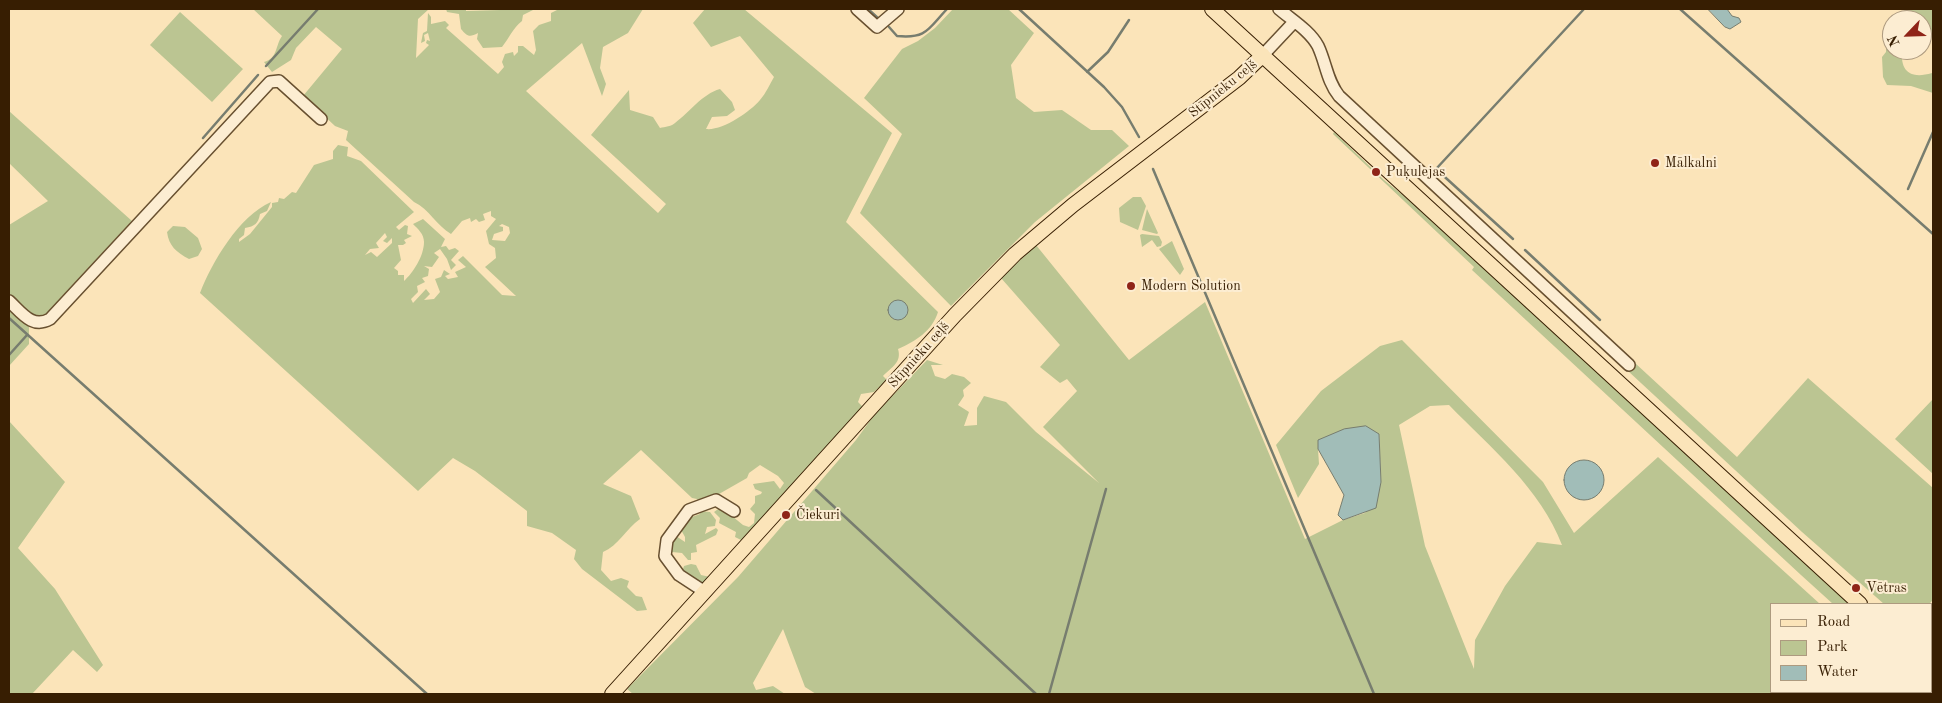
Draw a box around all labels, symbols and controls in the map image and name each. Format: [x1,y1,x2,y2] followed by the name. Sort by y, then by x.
[1882,10,1932,60] north arrow
[1886,33,1903,48] text: N
[1185,56,1261,122] street label: Stīpnieku ceļš
[1665,155,1717,171] place label: Mālkalni
[1649,157,1661,169] marker: Mālkalni
[1386,164,1445,180] place label: Puķulejas
[1370,166,1382,178] marker: Puķulejas
[1141,278,1241,294] place label: Modern Solution
[1125,280,1137,292] marker: Modern Solution
[885,318,953,392] street label: Stīpnieku ceļš
[796,507,840,523] place label: Čiekuri
[780,509,792,521] marker: Čiekuri
[1866,580,1907,596] place label: Vētras
[1850,582,1862,594] marker: Vētras
[1770,603,1932,693] legend
[1817,615,1850,630] text: Road
[1817,640,1848,655] text: Park
[1817,665,1858,680] text: Water

